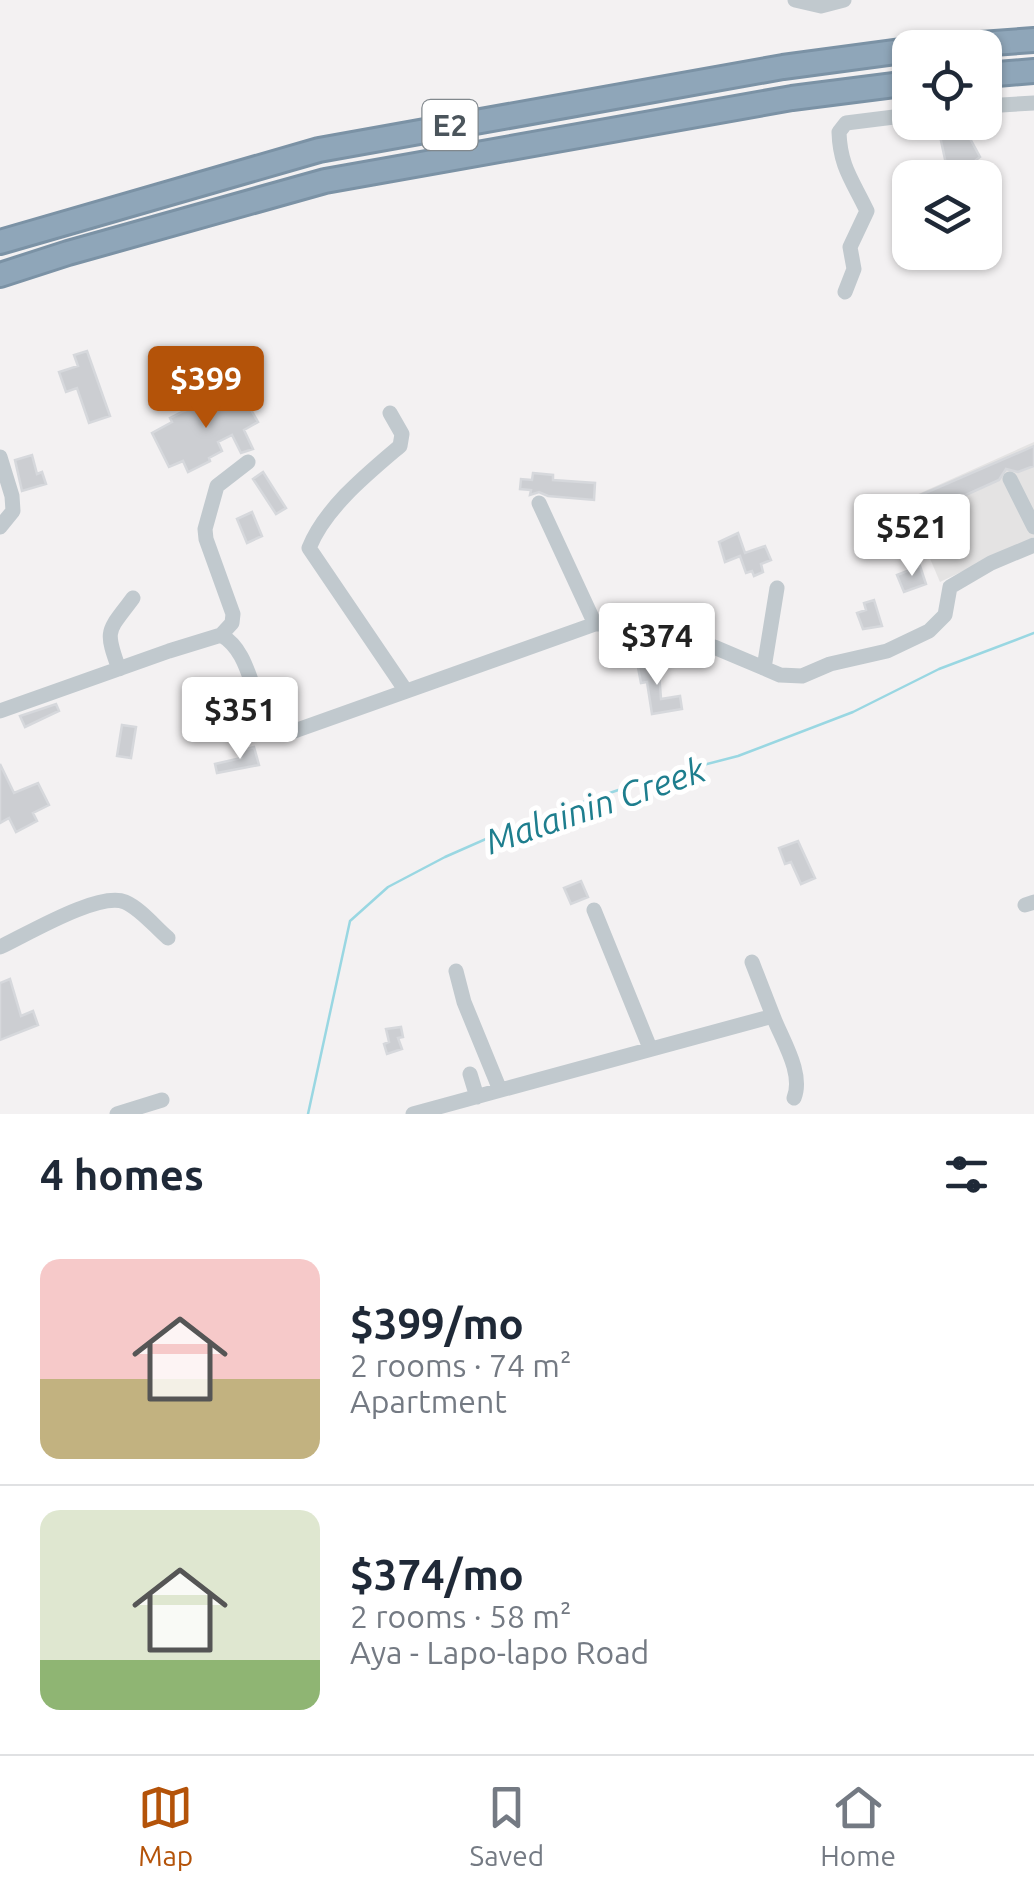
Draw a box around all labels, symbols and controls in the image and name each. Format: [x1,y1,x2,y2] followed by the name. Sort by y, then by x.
[892,30,1002,270] map controls
[892,30,1002,140] button: locate
[422,100,478,150] road number: E2
[892,160,1002,270] button: layers
[147,346,265,431] pin: $399
[170,360,242,396] text: $399
[853,494,971,579] pin: $521
[876,508,948,544] text: $521
[598,603,716,688] pin: $374
[621,617,693,653] text: $374
[181,677,299,762] pin: $351
[204,691,276,727] text: $351
[480,749,710,861] water label: Malainin Creek
[939,1147,994,1202] icon: filters
[40,1151,204,1198] text: 4 homes
[120,1299,240,1419] icon: home
[350,1300,524,1347] text: $399/mo
[350,1347,571,1383] text: 2 rooms · 74 m²
[350,1383,507,1419] text: Apartment
[120,1550,240,1670] icon: home
[350,1551,524,1598] text: $374/mo
[350,1598,571,1634] text: 2 rooms · 58 m²
[350,1634,649,1670] text: Aya - Lapo-lapo Road
[138,1780,193,1871] tab: Map
[470,1780,544,1871] tab: Saved
[820,1780,896,1871] tab: Home

